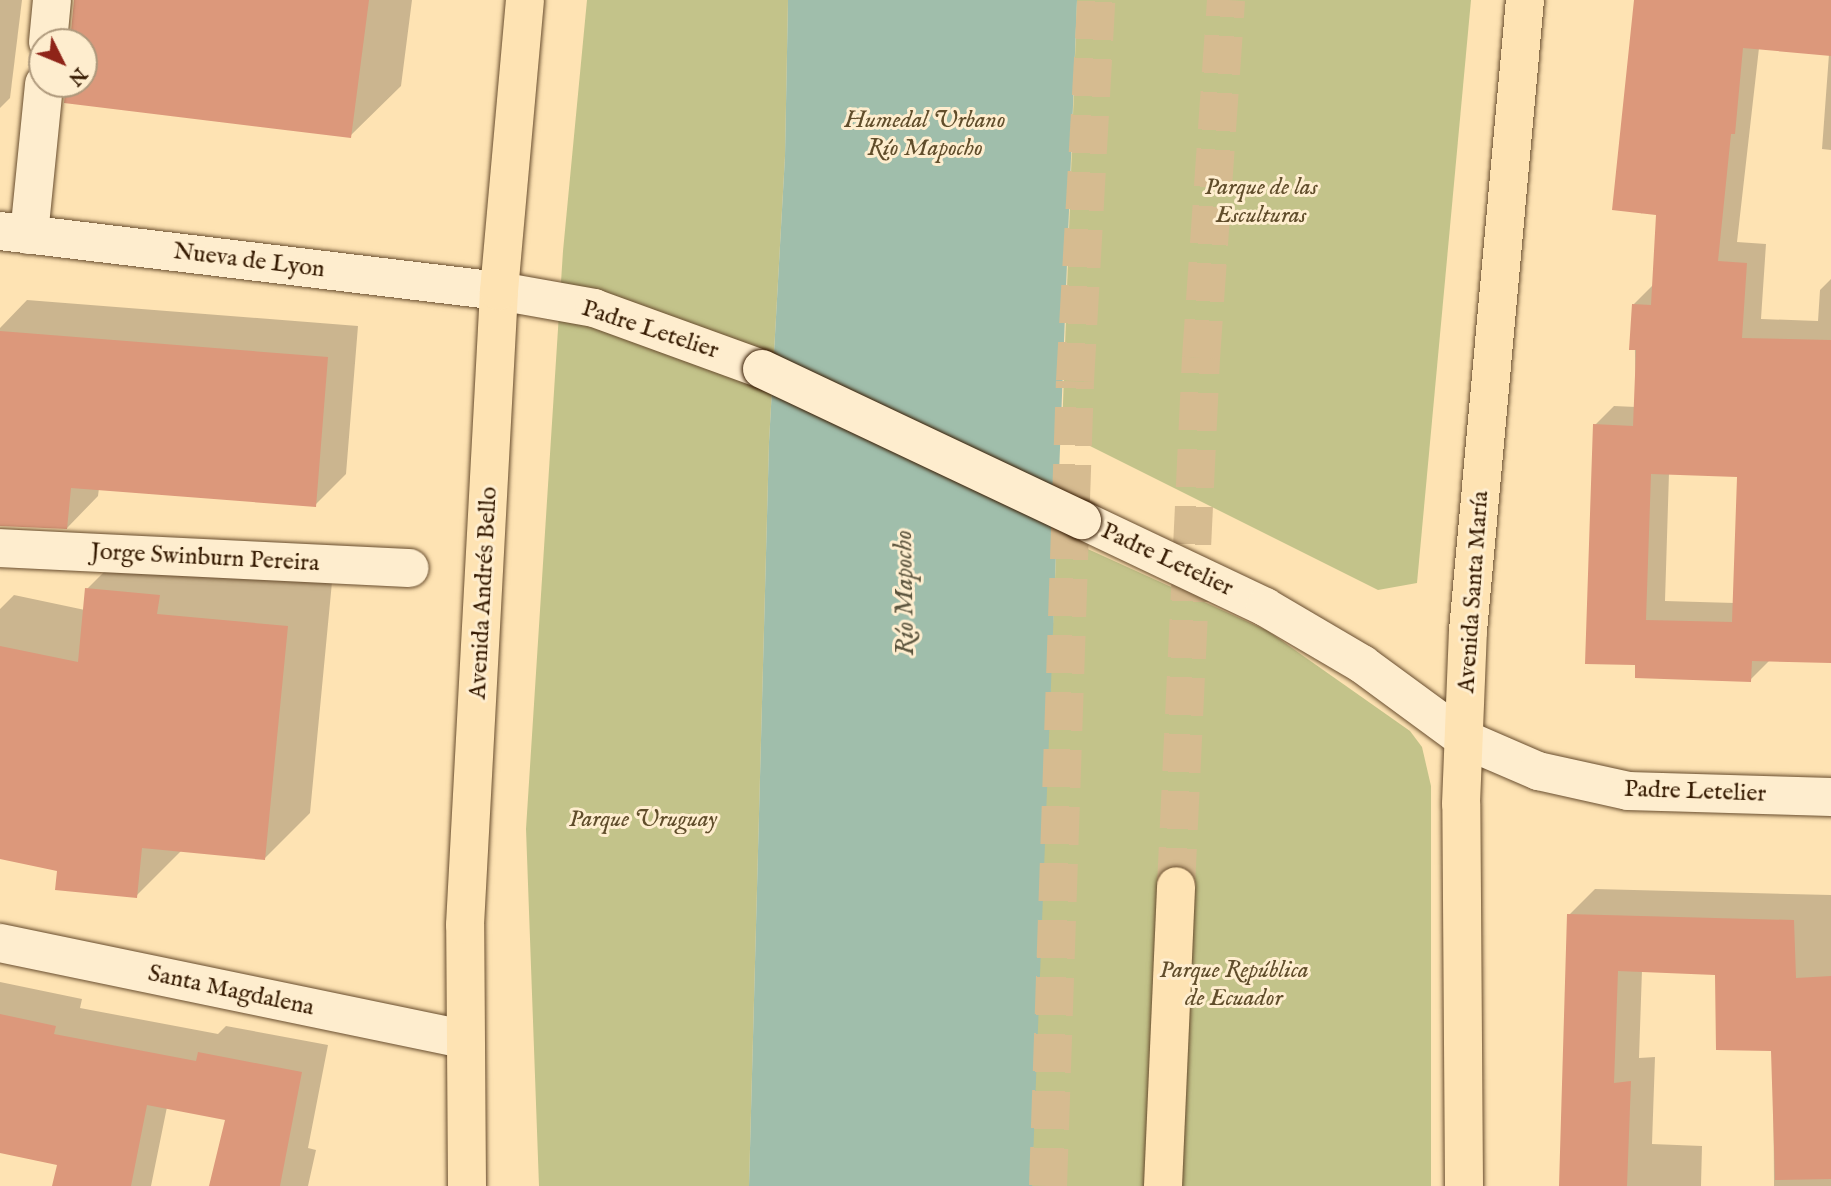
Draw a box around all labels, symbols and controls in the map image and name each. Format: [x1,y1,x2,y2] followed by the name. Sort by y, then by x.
[28,28,98,98] north arrow
[63,62,91,90] text: N
[844,107,1006,163] park label: Humedal Urbano Río Mapocho
[1204,174,1318,230] park label: Parque de las Esculturas
[172,237,326,285] street label: Nueva de Lyon
[578,294,722,366] street label: Padre Letelier
[464,486,504,700] street label: Avenida Andrés Bello
[1453,490,1495,694] street label: Avenida Santa María
[1096,517,1238,603] street label: Padre Letelier
[888,530,922,656] water label: Río Mapocho
[90,538,320,578] street label: Jorge Swinburn Pereira
[1623,775,1767,809] street label: Padre Letelier
[569,806,717,834] park label: Parque Uruguay
[1159,957,1309,1013] park label: Parque República de Ecuador
[145,959,317,1023] street label: Santa Magdalena

